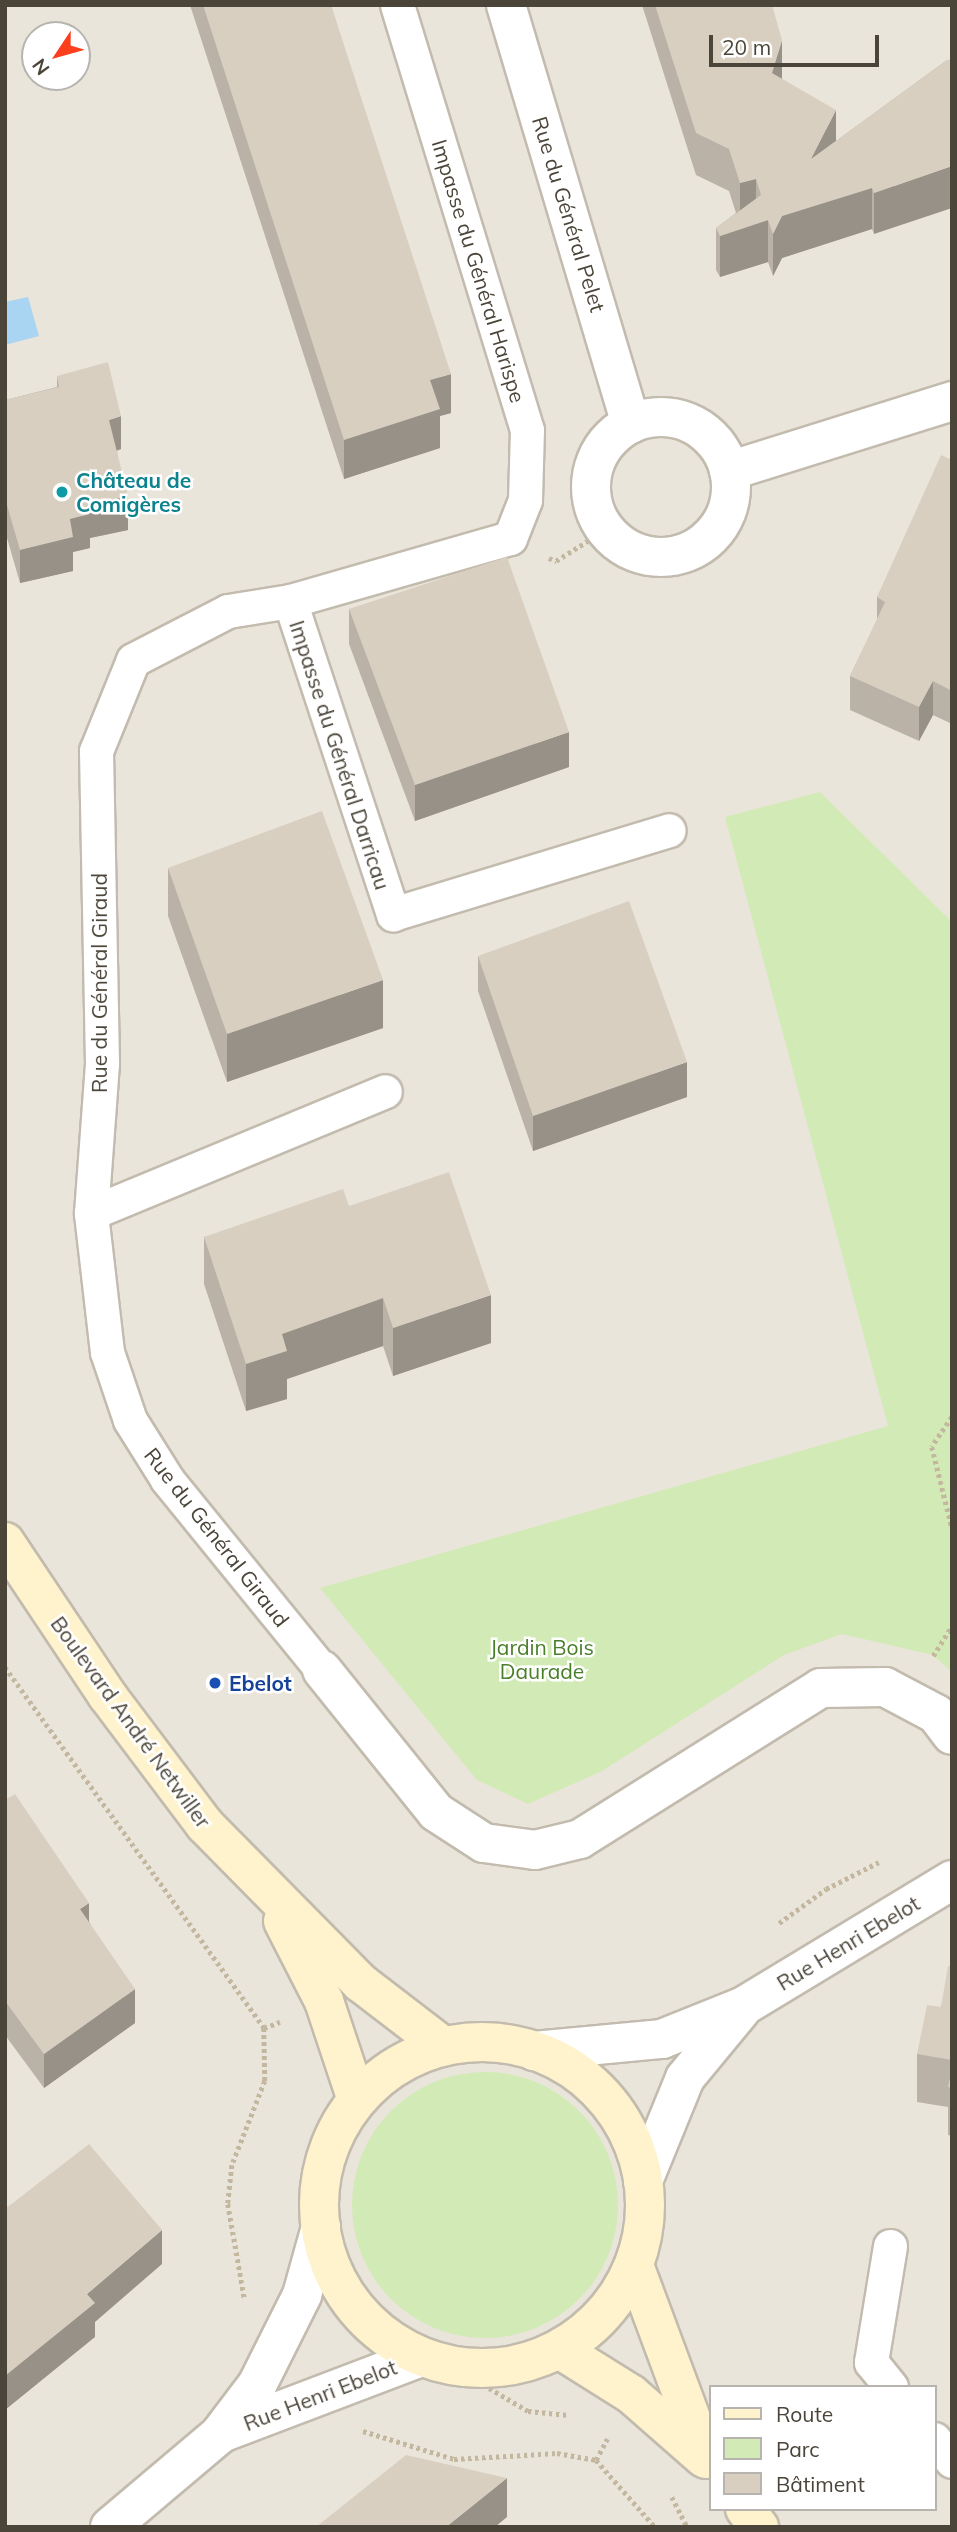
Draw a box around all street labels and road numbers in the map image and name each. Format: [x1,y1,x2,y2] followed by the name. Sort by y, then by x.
[527,113,611,315] street label: Rue du Général Pelet
[427,136,531,406] street label: Impasse du Général Harispe
[284,617,396,893] street label: Impasse du Général Darricau
[86,873,112,1093] street label: Rue du Général Giraud
[139,1443,295,1631] street label: Rue du Général Giraud
[46,1611,216,1833] street label: Boulevard André Netwiller
[772,1890,924,1996] street label: Rue Henri Ebelot
[240,2354,400,2436] street label: Rue Henri Ebelot

